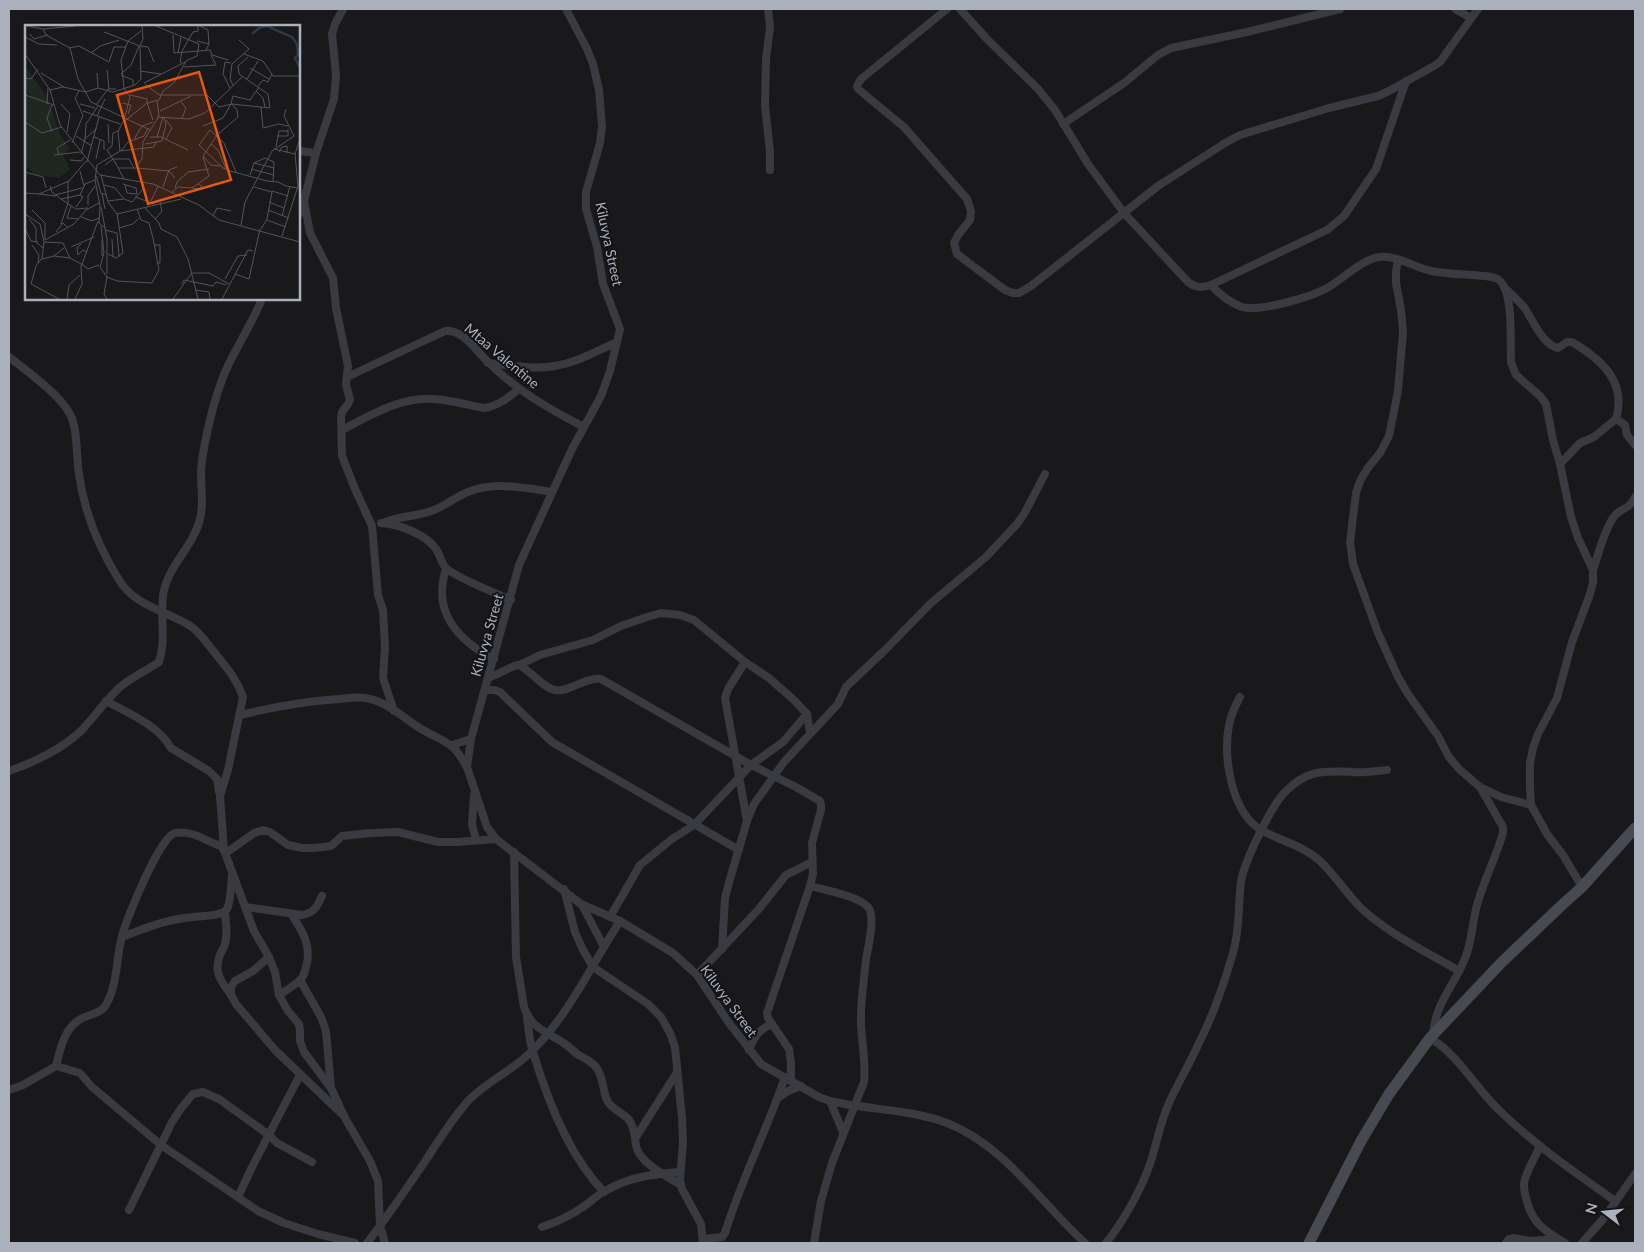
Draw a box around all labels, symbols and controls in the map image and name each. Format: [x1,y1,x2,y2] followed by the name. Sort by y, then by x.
[25,25,300,300] inset map
[592,200,627,287] street label: Kiluvya Street
[461,319,543,392] street label: Mtaa Valentine
[467,591,506,678] street label: Kiluvya Street
[697,961,761,1040] street label: Kiluvya Street
[1579,1187,1629,1237] north arrow
[1581,1201,1601,1216] text: N

